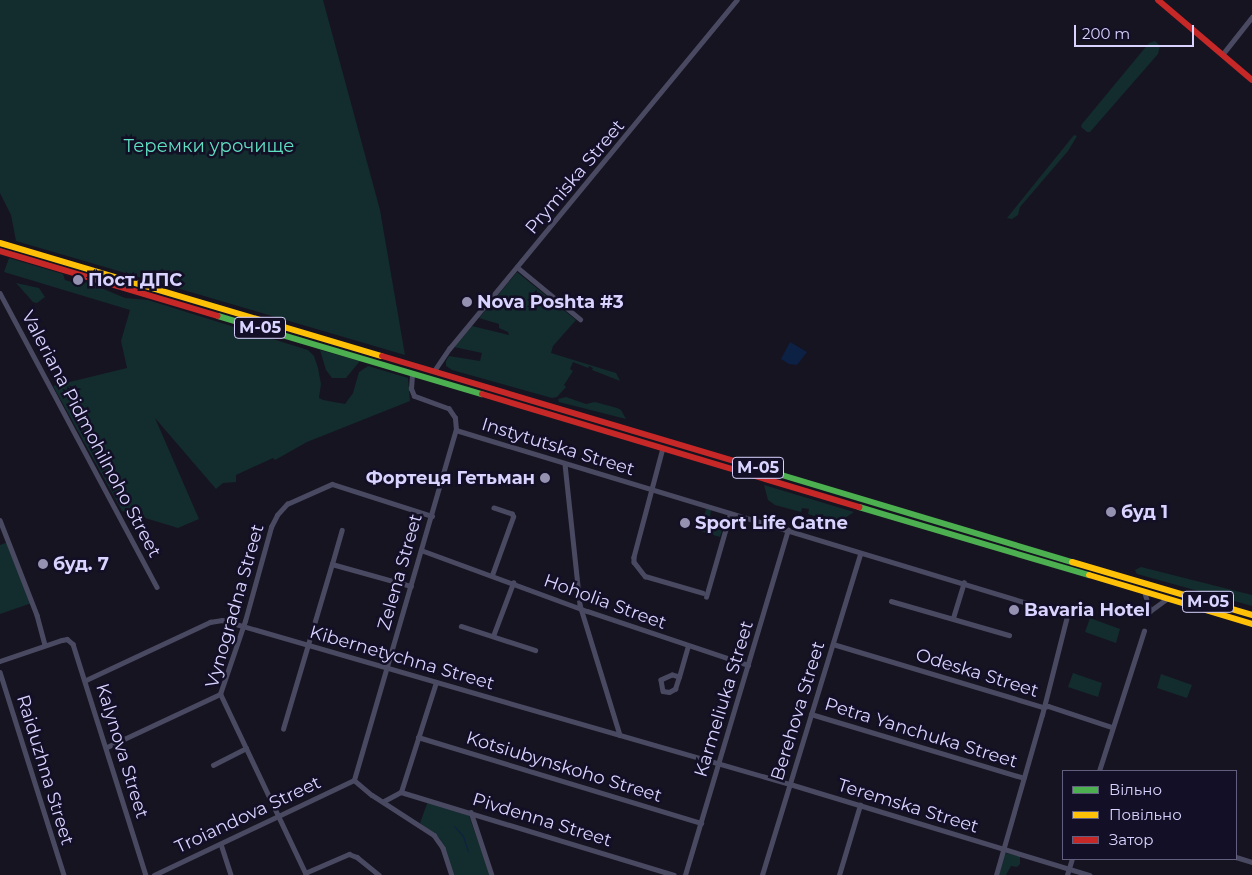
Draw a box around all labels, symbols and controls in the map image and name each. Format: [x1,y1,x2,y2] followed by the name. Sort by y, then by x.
[1077,15,1197,47] scale bar
[1082,24,1130,43] text: 200 m
[521,116,629,238] street label: Prymiska Street
[124,135,294,157] park label: Теремки урочище
[88,269,182,291] place label: Пост ДПС
[72,274,84,286] marker: Пост ДПС
[477,291,624,313] place label: Nova Poshta #3
[461,296,473,308] marker: Nova Poshta #3
[17,307,165,561] street label: Valeriana Pidmohilnoho Street
[234,314,286,342] road number: М-05
[479,413,637,481] street label: Instytutska Street
[732,454,784,482] road number: М-05
[366,467,535,489] place label: Фортеця Гетьман
[539,472,551,484] marker: Фортеця Гетьман
[1121,501,1168,523] place label: буд 1
[1105,506,1117,518] marker: буд 1
[373,511,427,633] street label: Zelena Street
[695,512,848,534] place label: Sport Life Gatne
[679,517,691,529] marker: Sport Life Gatne
[201,522,269,690] street label: Vynogradna Street
[53,553,109,575] place label: буд. 7
[37,558,49,570] marker: буд. 7
[541,570,669,634] street label: Hoholia Street
[1182,588,1234,616] road number: М-05
[1024,599,1150,621] place label: Bavaria Hotel
[1008,604,1020,616] marker: Bavaria Hotel
[690,618,758,780] street label: Karmeliuka Street
[307,621,497,695] street label: Kibernetychna Street
[767,639,829,783] street label: Berehova Street
[913,644,1041,702] street label: Odeska Street
[91,681,153,821] street label: Kalynova Street
[12,692,78,848] street label: Raiduzhna Street
[822,693,1020,773] street label: Petra Yanchuka Street
[463,727,665,807] street label: Kotsiubynskoho Street
[1062,770,1237,860] legend
[172,772,324,858] street label: Troiandova Street
[835,774,981,838] street label: Teremska Street
[1109,780,1162,799] text: Вільно
[470,789,614,851] street label: Pivdenna Street
[1109,805,1182,824] text: Повільно
[1109,830,1154,849] text: Затор

